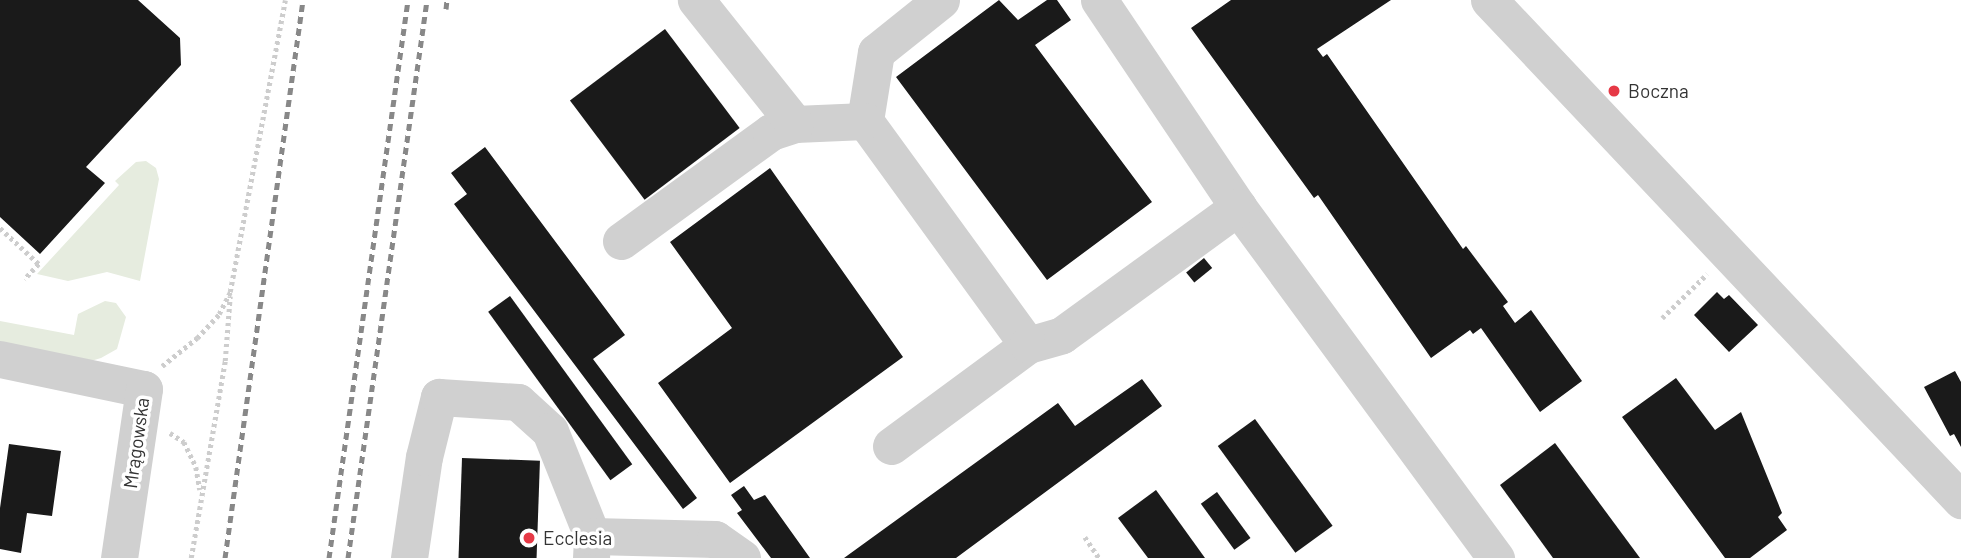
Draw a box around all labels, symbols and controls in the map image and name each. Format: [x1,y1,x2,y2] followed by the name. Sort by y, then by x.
[1628,80,1689,102] place label: Boczna
[1606,83,1622,99] marker: Boczna
[118,396,154,490] street label: Mrągowska
[543,527,612,549] place label: Ecclesia
[521,530,537,546] marker: Ecclesia

